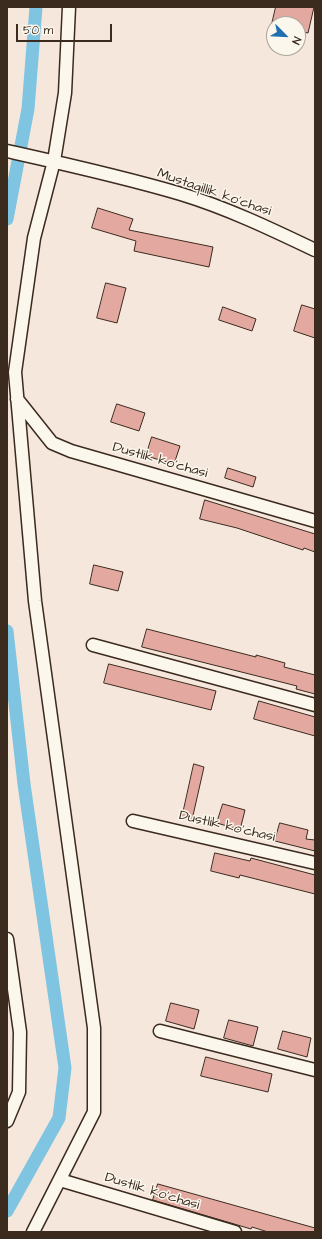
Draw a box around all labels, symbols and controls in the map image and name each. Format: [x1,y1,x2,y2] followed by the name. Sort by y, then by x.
[18,16,114,42] scale bar
[266,16,306,56] north arrow
[23,22,53,39] text: 50 m
[288,34,305,47] text: N
[155,166,273,220] street label: Mustaqillik ko'chasi
[110,439,210,483] street label: Dustlik ko'chasi
[177,808,277,846] street label: Dustlik ko'chasi
[103,1170,201,1214] street label: Dustlik ko'chasi

